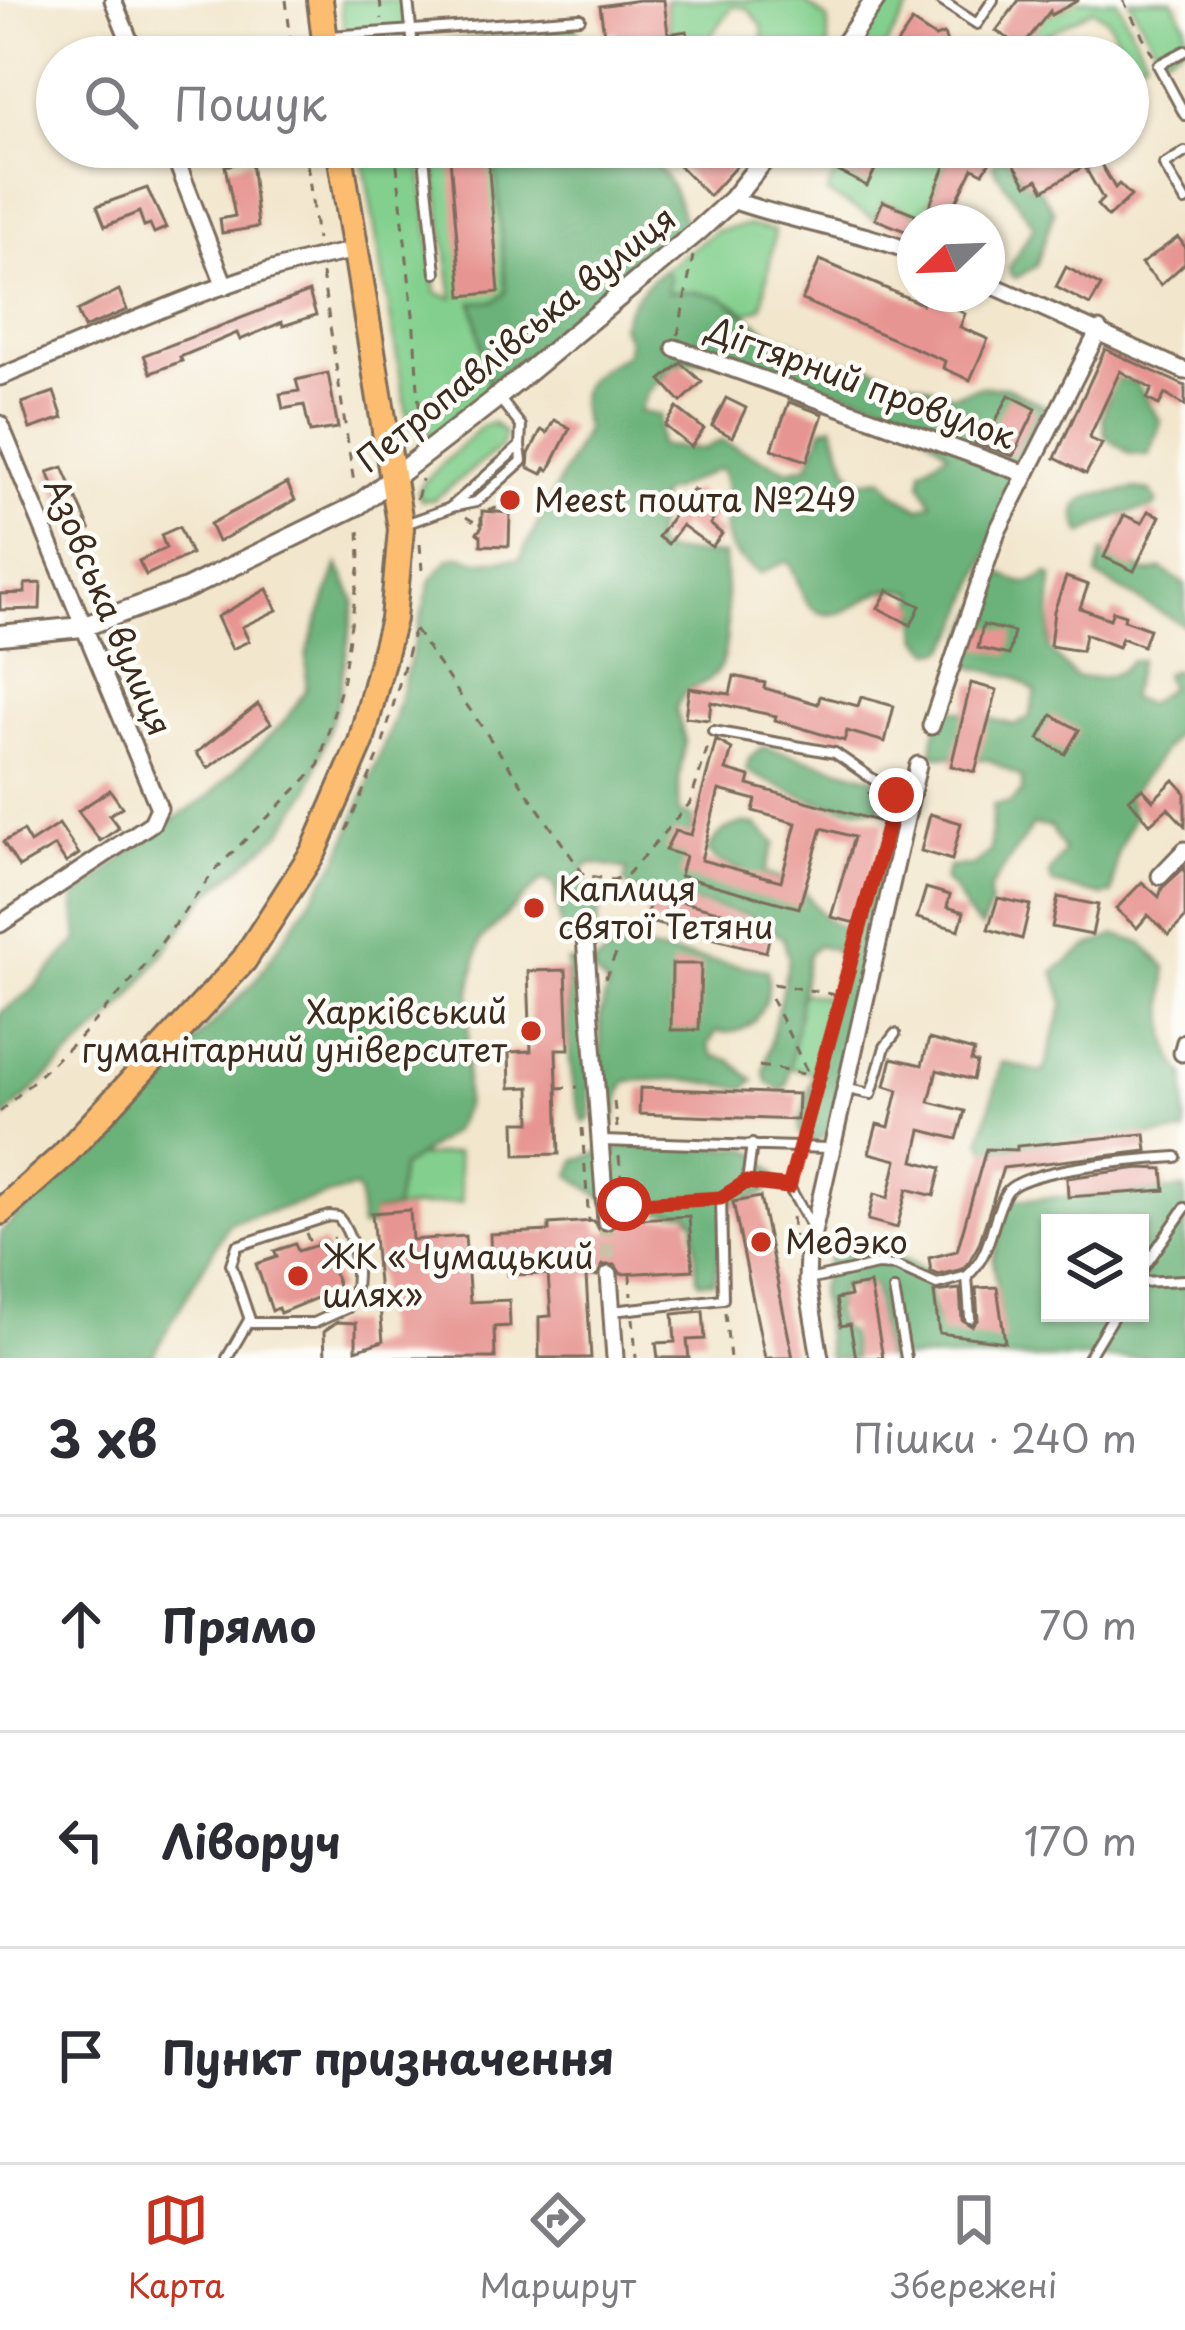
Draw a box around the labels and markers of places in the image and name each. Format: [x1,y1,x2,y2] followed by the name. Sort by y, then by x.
[534,473,856,523] place label: Meest пошта №249
[497,487,523,513] marker: Meest пошта №249
[558,862,773,950] place label: Каплиця святої Тетяни
[521,895,547,921] marker: Каплиця святої Тетяни
[81,985,507,1073] place label: Харківський гуманітарний університет
[518,1018,544,1044] marker: Харківський гуманітарний університет
[785,1215,908,1265] place label: Медэко
[748,1229,774,1255] marker: Медэко
[321,1230,594,1318] place label: ЖК «Чумацький шлях»
[285,1263,311,1289] marker: ЖК «Чумацький шлях»

